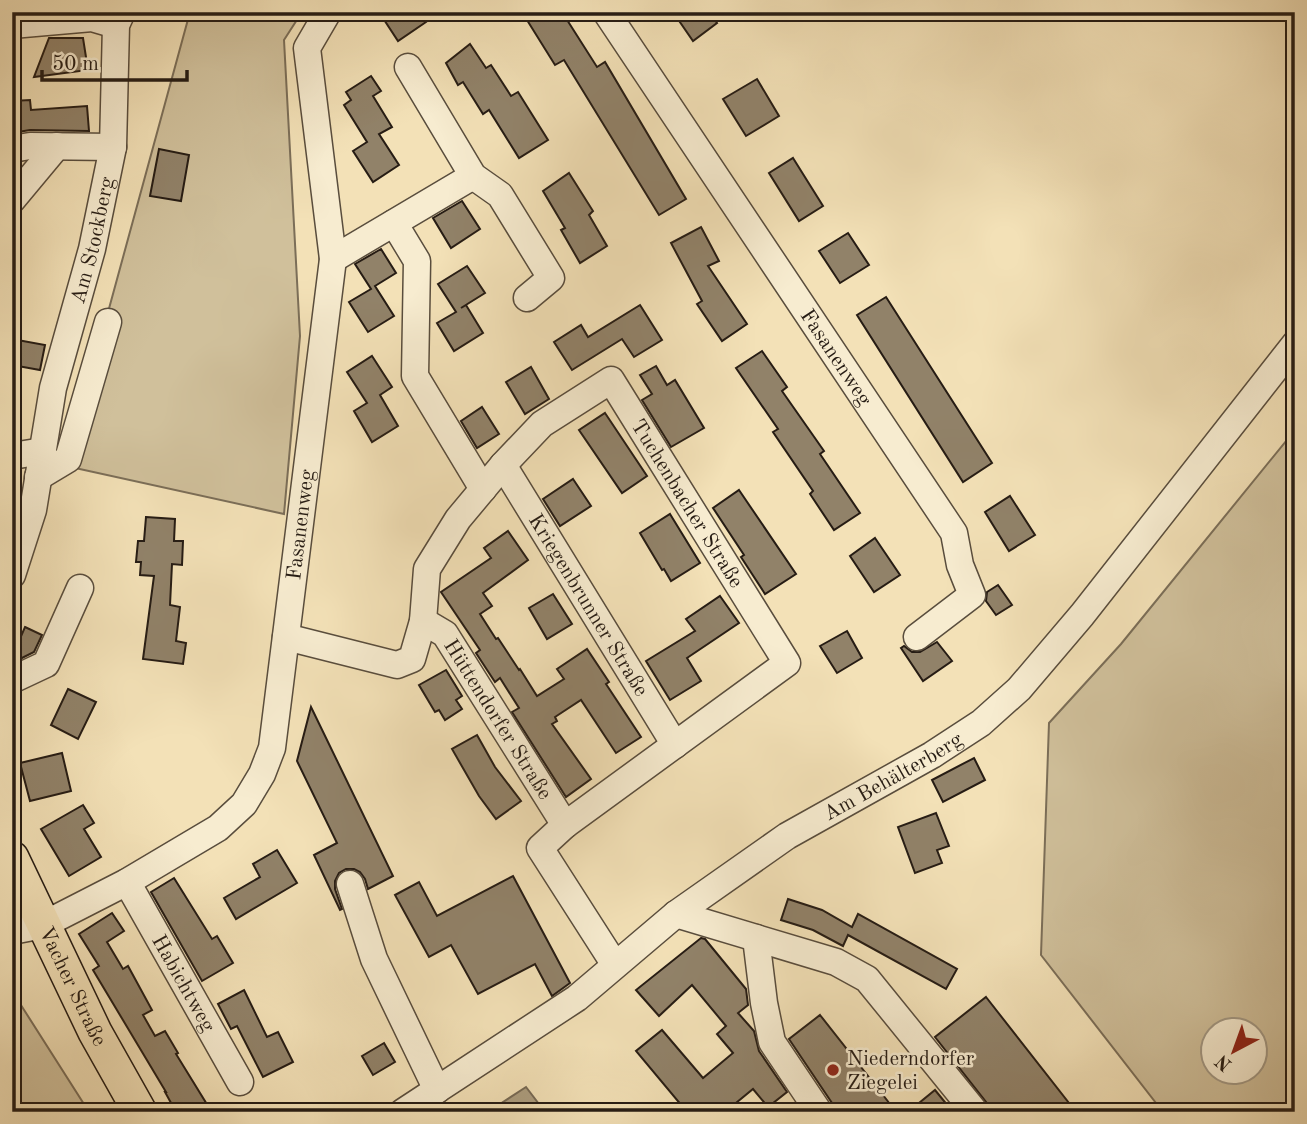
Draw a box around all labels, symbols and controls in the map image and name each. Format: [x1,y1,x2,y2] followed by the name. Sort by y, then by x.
[42,38,187,82] scale bar
[52,54,99,75] text: 50 m
[68,174,119,306] street label: Am Stockberg
[796,306,875,411] street label: Fasanenweg
[626,416,746,592] street label: Tuchenbacher Straße
[284,468,319,581] street label: Fasanenweg
[524,511,651,700] street label: Kriegenbrunner Straße
[439,636,555,804] street label: Hüttendorfer Straße
[820,729,967,825] street label: Am Behälterberg
[34,924,110,1050] street label: Vacher Straße
[147,932,219,1036] street label: Habichtweg
[1198,1016,1268,1086] north arrow
[847,1049,975,1094] place label: Niederndorfer Ziegelei
[1212,1050,1236,1074] text: N
[825,1062,841,1078] marker: Niederndorfer Ziegelei

